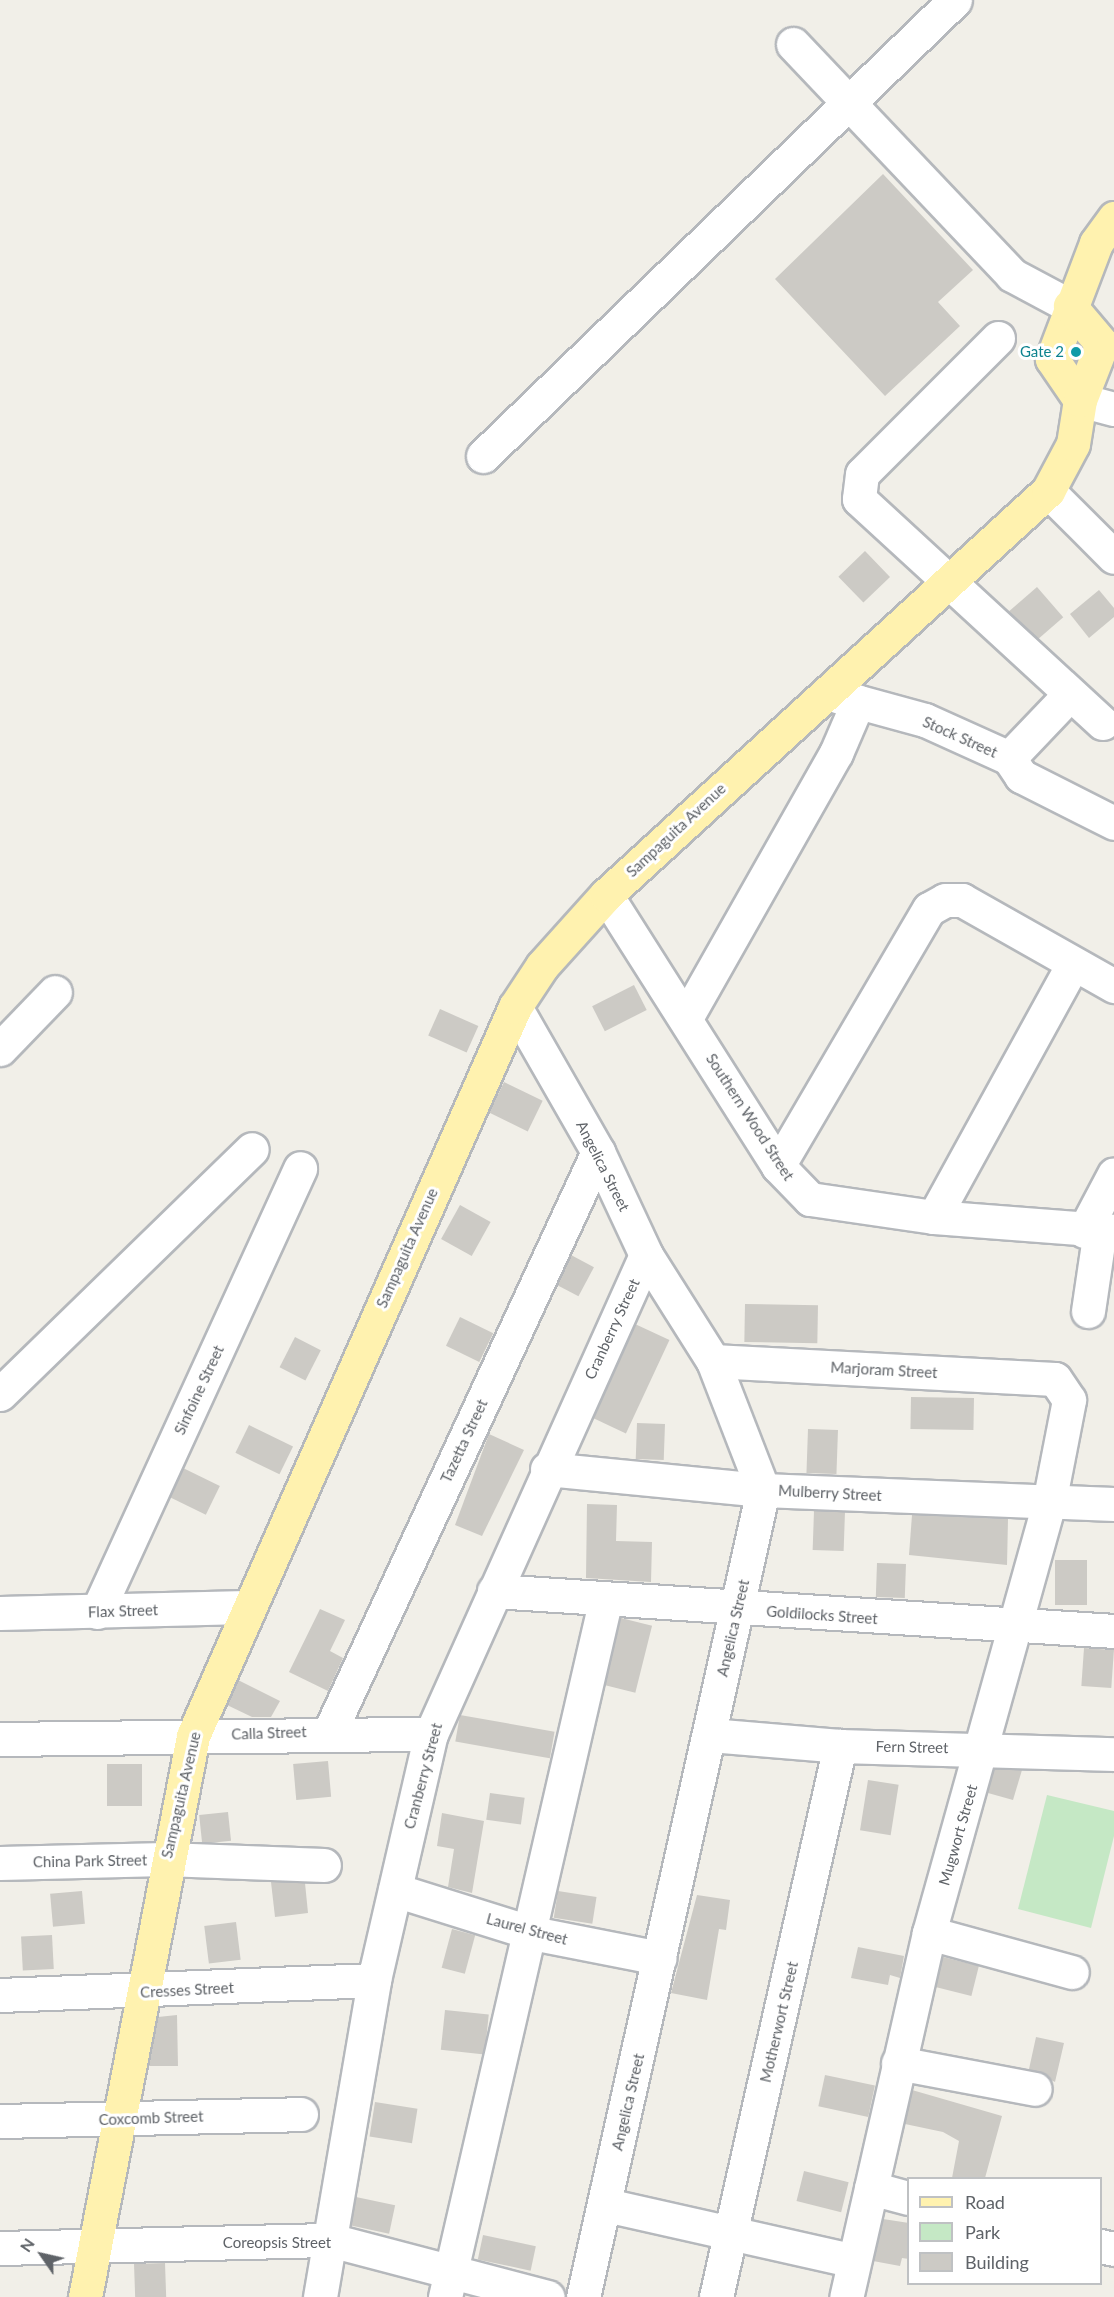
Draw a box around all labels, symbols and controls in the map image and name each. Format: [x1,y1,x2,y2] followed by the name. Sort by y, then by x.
[1020,343,1064,361] place label: Gate 2
[1069,345,1083,359] marker: Gate 2
[920,713,1000,761] street label: Stock Street
[622,779,730,881] street label: Sampaguita Avenue
[702,1050,798,1184] street label: Southern Wood Street
[572,1118,634,1214] street label: Angelica Street
[372,1185,442,1311] street label: Sampaguita Avenue
[581,1276,643,1382] street label: Cranberry Street
[170,1342,228,1438] street label: Sinfoine Street
[830,1358,938,1382] street label: Marjoram Street
[437,1396,491,1486] street label: Tazetta Street
[778,1481,882,1505] street label: Mulberry Street
[713,1578,753,1678] street label: Angelica Street
[88,1601,158,1621] street label: Flax Street
[766,1602,878,1628] street label: Goldilocks Street
[400,1721,446,1831] street label: Cranberry Street
[231,1723,307,1743] street label: Calla Street
[158,1730,204,1860] street label: Sampaguita Avenue
[875,1737,949,1757] street label: Fern Street
[935,1782,981,1888] street label: Mugwort Street
[33,1851,147,1871] street label: China Park Street
[484,1910,570,1948] street label: Laurel Street
[756,1960,802,2084] street label: Motherwort Street
[140,1979,234,2001] street label: Cresses Street
[608,2052,648,2152] street label: Angelica Street
[98,2107,204,2129] street label: Coxcomb Street
[907,2177,1102,2285] legend
[965,2191,1005,2213] text: Road
[965,2221,1000,2243] text: Park
[12,2225,72,2285] north arrow
[15,2234,38,2255] text: N
[223,2234,331,2252] street label: Coreopsis Street
[965,2251,1029,2273] text: Building

